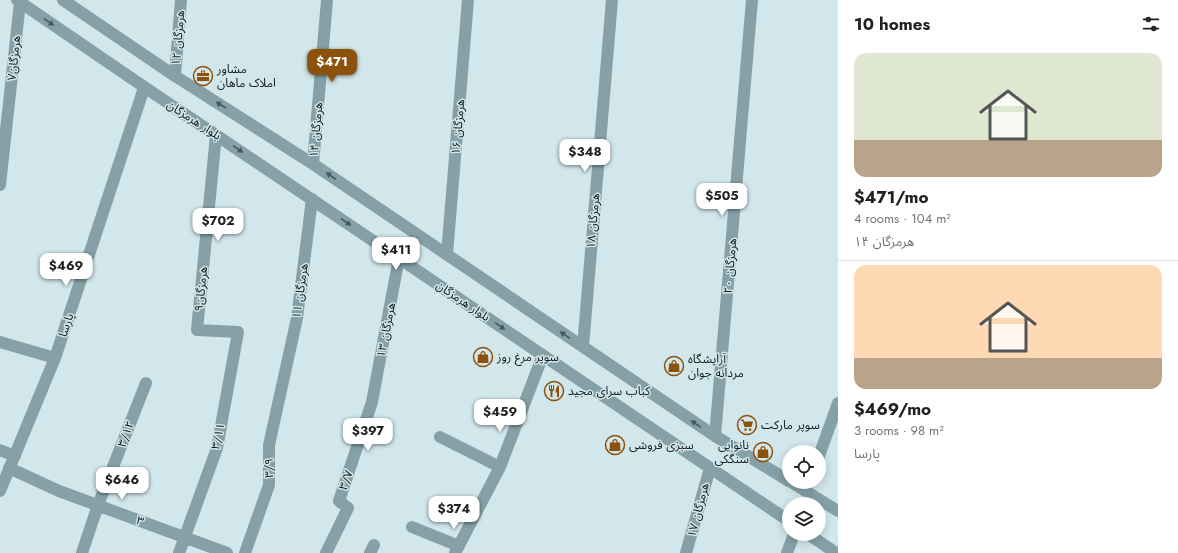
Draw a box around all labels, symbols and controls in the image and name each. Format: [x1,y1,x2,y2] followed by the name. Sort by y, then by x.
[167,9,189,67] street label: هرمزگان ۱۲
[854,12,930,36] text: 10 homes
[1140,13,1162,35] icon: filters
[44,18,55,26] one-way arrow
[3,34,25,81] street label: هرمزگان۷
[308,49,356,83] pin: $471
[316,52,348,71] text: $471
[216,60,276,92] place label: مشاور املاک ماهان
[192,65,214,87] office icon: مشاور املاک ماهان
[972,79,1044,151] icon: home
[163,96,225,144] street label: بلوار هرمزگان
[447,98,469,156] street label: هرمزگان ۱۶
[305,101,327,159] street label: هرمزگان ۱۴
[215,102,227,109] one-way arrow
[561,139,609,173] pin: $348
[568,142,602,161] text: $348
[232,146,244,153] one-way arrow
[325,172,336,179] one-way arrow
[698,183,746,217] pin: $505
[854,185,928,209] text: $471/mo
[705,186,739,205] text: $505
[582,192,604,250] street label: هرمزگان ۱۸
[194,208,242,242] pin: $702
[854,209,951,228] text: 4 rooms · 104 m²
[201,211,235,230] text: $702
[341,218,351,226] one-way arrow
[854,232,914,251] text: هرمزگان ۱۴
[372,237,420,271] pin: $411
[719,237,741,295] street label: هرمزگان ۲۰
[381,240,411,259] text: $411
[42,253,90,287] pin: $469
[49,256,83,275] text: $469
[287,262,313,320] street label: هرمزگان ۱۱
[190,265,212,312] street label: هرمزگان۹
[432,276,494,326] street label: بلوار هرمزگان
[972,291,1044,363] icon: home
[372,301,400,359] street label: هرمزگان ۱۳
[54,311,78,339] street label: پارسا
[495,322,505,330] one-way arrow
[560,331,571,339] one-way arrow
[472,346,494,368] shop icon: سوپر مرغ روز
[496,348,559,366] place label: سوپر مرغ روز
[688,350,744,382] place label: آرایشگاه مردانه جوان
[663,355,685,377] shop icon: آرایشگاه مردانه جوان
[543,380,565,402] restaurant icon: کباب سرای مجید
[568,382,651,400] place label: کباب سرای مجید
[854,397,931,421] text: $469/mo
[476,399,524,433] pin: $459
[483,402,517,421] text: $459
[736,414,758,436] supermarket icon: سوپر مارکت
[761,416,820,434] place label: سوپر مارکت
[113,418,139,450] street label: ۳/۱۲
[344,418,392,452] pin: $397
[691,420,702,427] one-way arrow
[206,421,230,451] street label: ۳/۱۱
[352,421,384,440] text: $397
[854,421,944,440] text: 3 rooms · 98 m²
[604,434,626,456] shop icon: سبزی فروشی
[629,436,694,454] place label: سبزی فروشی
[714,436,749,468] place label: نانوایی سنگکی
[752,441,774,463] shop icon: نانوایی سنگکی
[854,444,880,463] text: پارسا
[782,445,826,541] map controls
[782,445,826,489] button: locate
[260,458,278,478] street label: ۳/۹
[98,467,146,501] pin: $646
[334,468,358,492] street label: ۳/۷
[105,470,139,489] text: $646
[682,481,714,539] street label: هرمزگان ۱۷
[430,496,478,530] pin: $374
[782,497,826,541] button: layers
[438,499,470,518] text: $374
[134,511,146,531] street label: ۳

